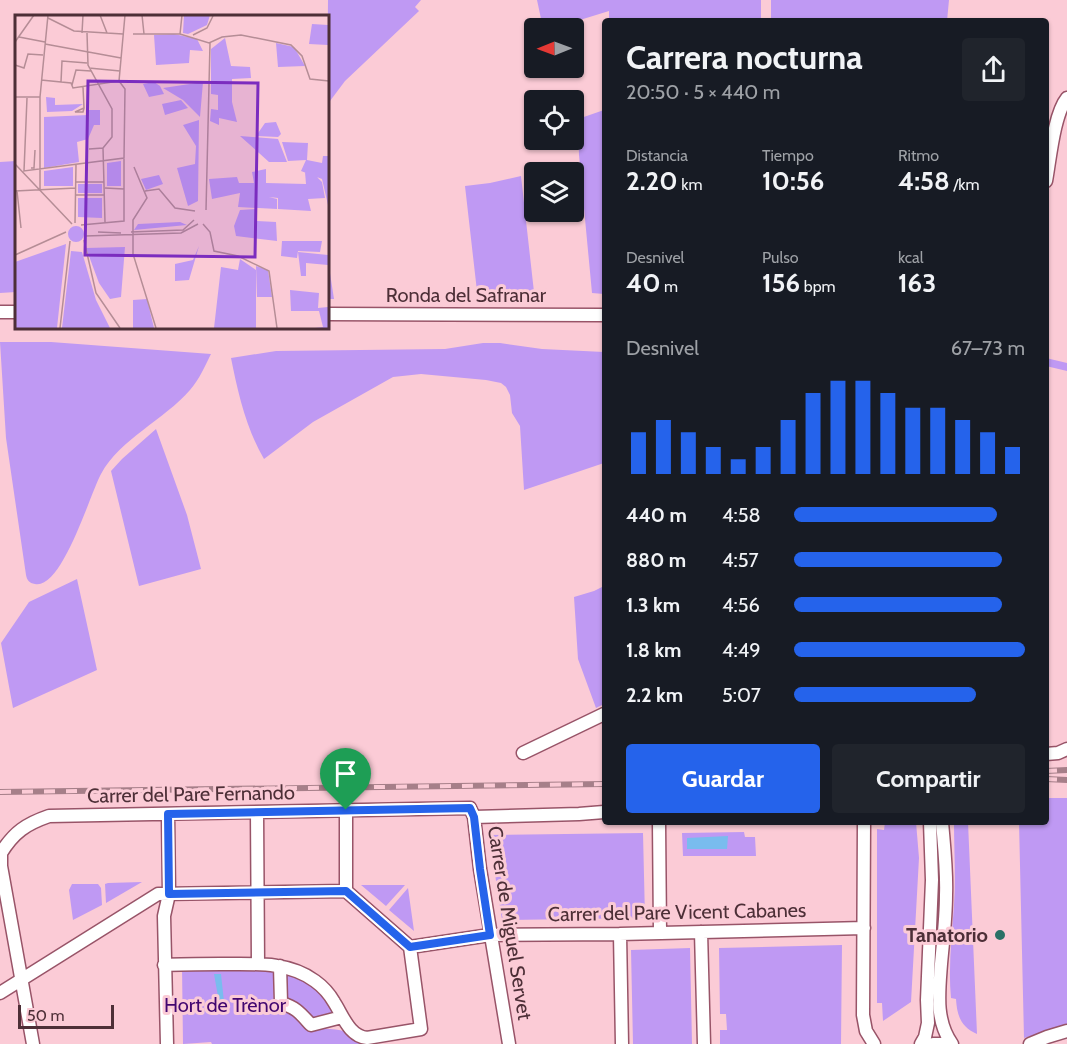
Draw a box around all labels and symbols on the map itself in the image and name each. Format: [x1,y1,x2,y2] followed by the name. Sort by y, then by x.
[15,15,328,328] inset map
[524,18,584,78] north arrow
[386,283,547,307] street label: Ronda del Safranar
[320,748,371,810] pin
[87,780,295,808] street label: Carrer del Pare Fernando
[483,824,537,1022] street label: Carrer de Miguel Servet
[548,898,806,926] street label: Carrer del Pare Vicent Cabanes
[906,923,988,947] place label: Tanatorio
[993,928,1007,942] marker: Tanatorio
[164,993,287,1017] park label: Hort de Trènor
[18,1002,114,1030] scale bar

